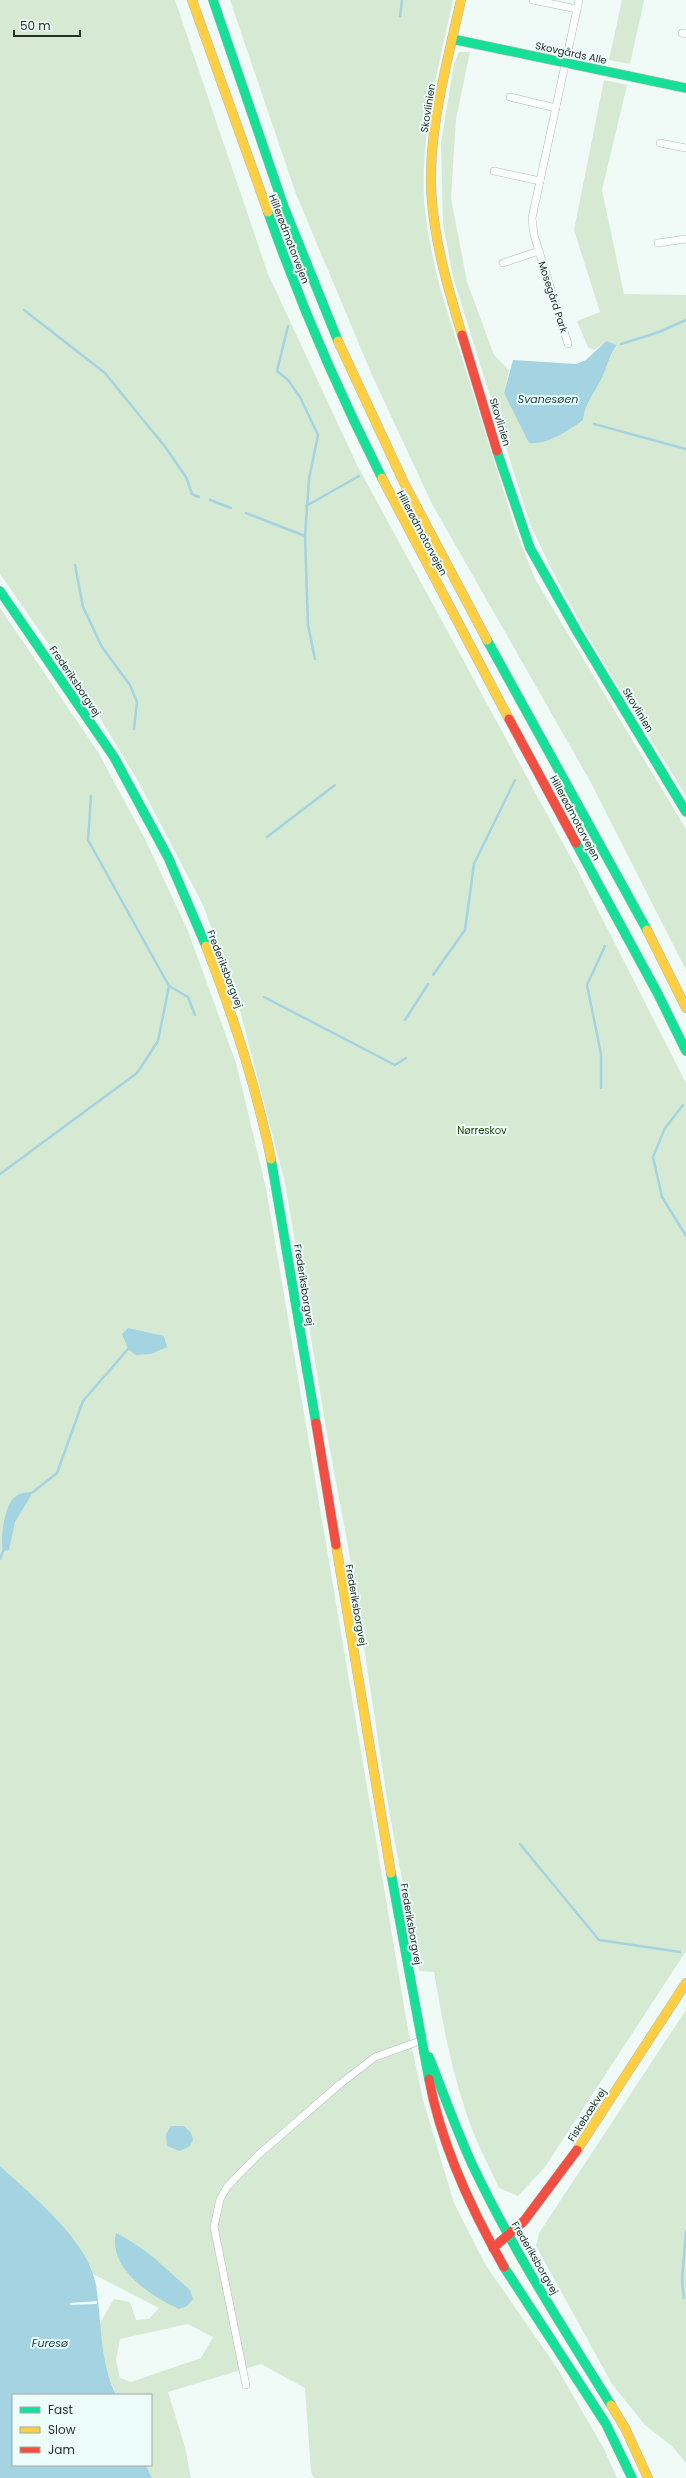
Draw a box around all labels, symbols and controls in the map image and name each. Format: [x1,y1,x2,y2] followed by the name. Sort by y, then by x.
[14,12,80,38] scale bar
[20,17,51,34] text: 50 m
[534,38,608,68] street label: Skovgårds Alle
[417,82,439,134] street label: Skovlinien
[265,192,313,286] street label: Hillerødmotorvejen
[534,259,572,336] street label: Mosegård Park
[518,391,578,407] water label: Svanesøen
[486,396,514,448] street label: Skovlinien
[393,488,451,578] street label: Hillerødmotorvejen
[46,643,104,719] street label: Frederiksborgvej
[619,685,657,735] street label: Skovlinien
[546,773,604,863] street label: Hillerødmotorvejen
[203,928,247,1010] street label: Frederiksborgvej
[457,1123,507,1138] park label: Nørreskov
[290,1243,318,1327] street label: Frederiksborgvej
[341,1563,371,1647] street label: Frederiksborgvej
[396,1882,426,1966] street label: Frederiksborgvej
[564,2085,610,2145] street label: Fiskebækvej
[508,2219,562,2297] street label: Frederiksborgvej
[32,2335,69,2351] water label: Furesø
[12,2394,152,2466] legend
[48,2401,73,2418] text: Fast
[48,2421,76,2438] text: Slow
[48,2441,75,2458] text: Jam

